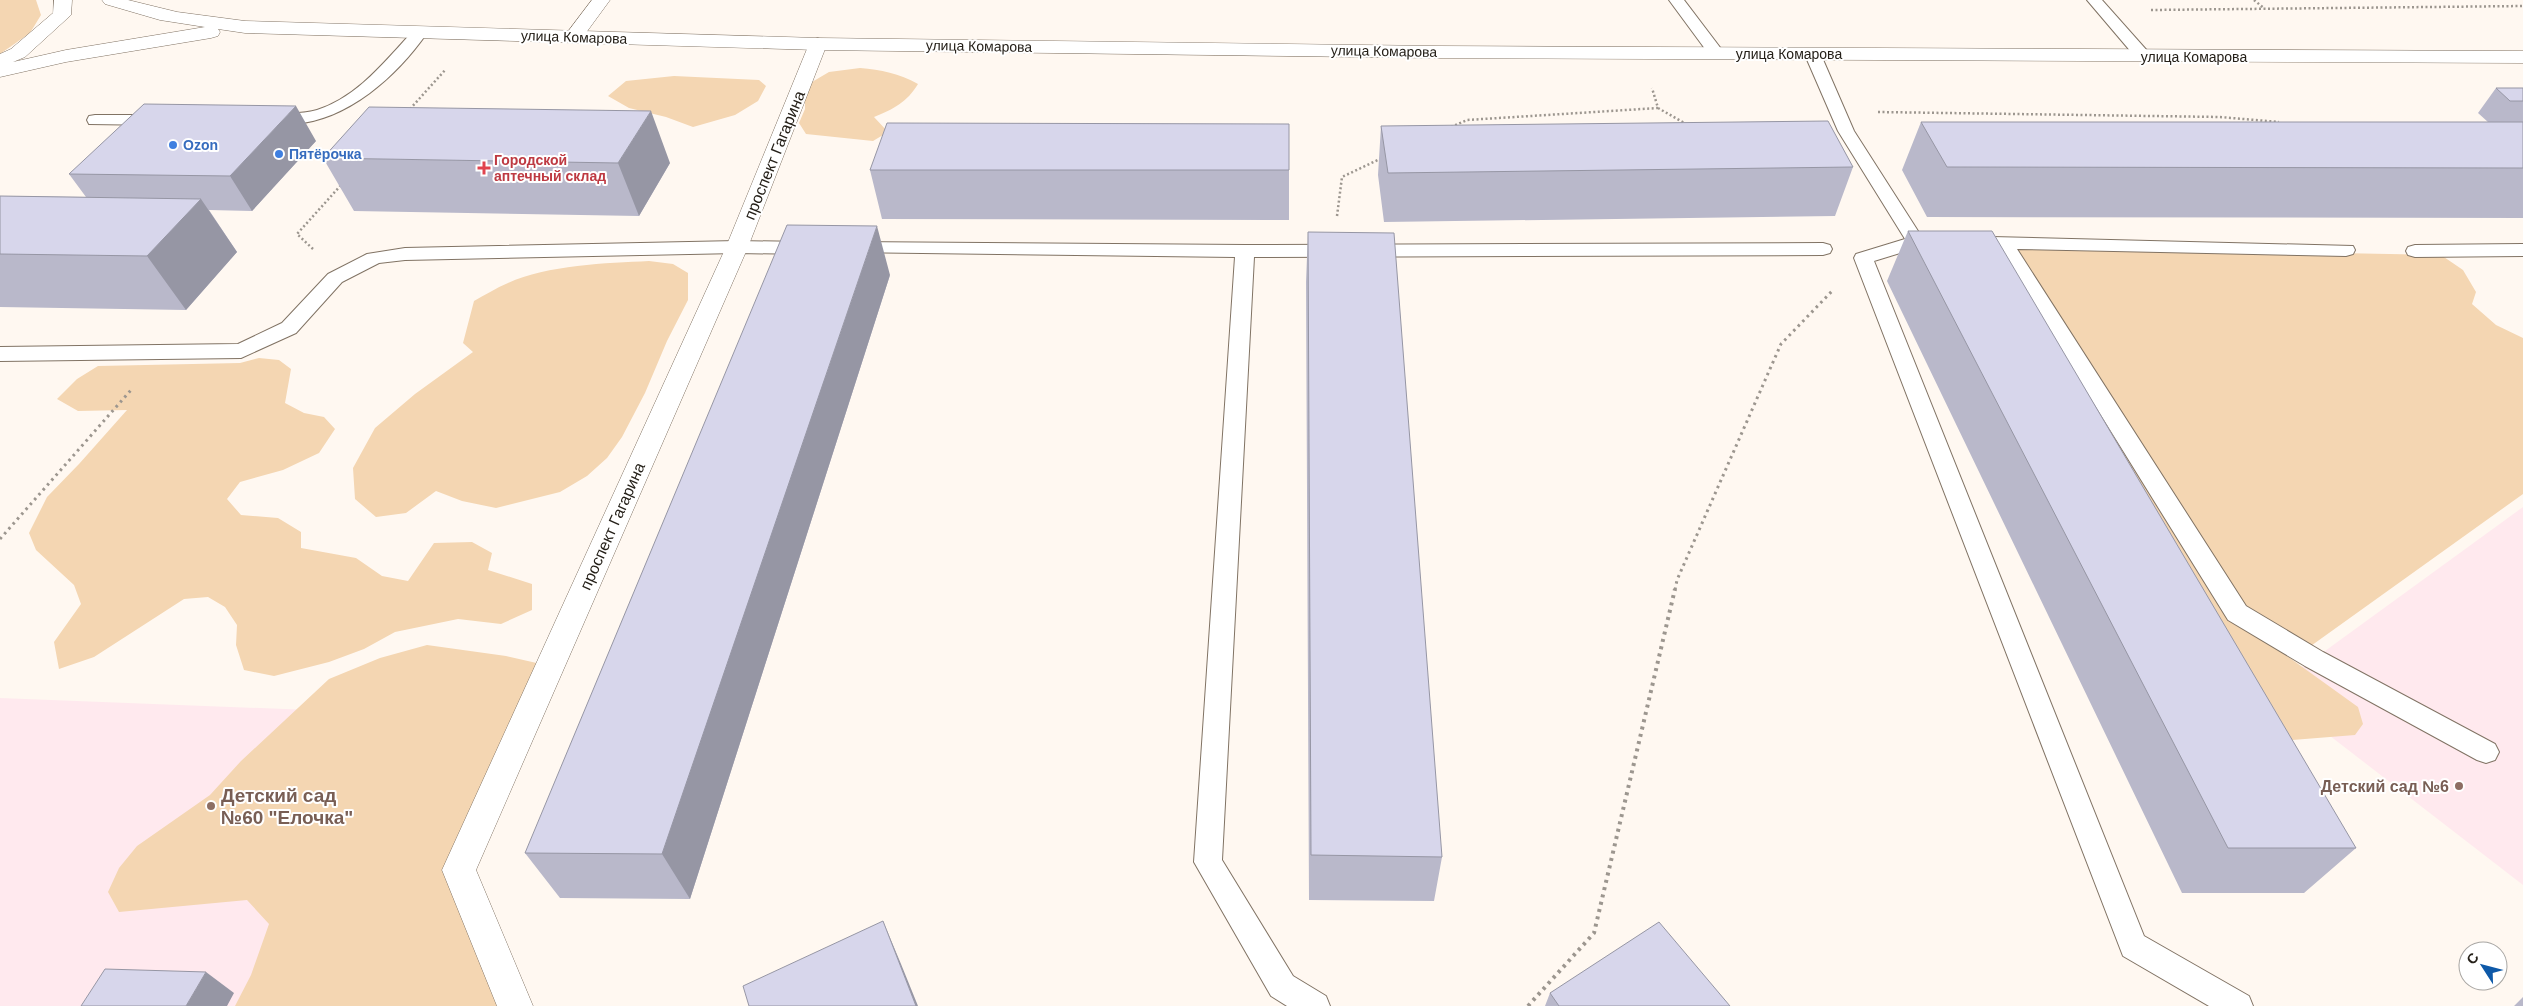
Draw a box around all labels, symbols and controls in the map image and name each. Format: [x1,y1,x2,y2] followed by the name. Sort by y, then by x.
[521,27,628,47] street label: улица Комарова
[926,37,1033,55] street label: улица Комарова
[1331,42,1438,60] street label: улица Комарова
[1736,46,1842,62] street label: улица Комарова
[2141,49,2247,65] street label: улица Комарова
[741,88,808,222] street label: проспект Гагарина
[183,137,218,153] place label: Ozon
[167,139,179,151] marker: Ozon
[289,146,362,162] place label: Пятёрочка
[273,148,285,160] marker: Пятёрочка
[494,152,606,184] place label: Городской аптечный склад
[478,162,490,174] marker: Городской аптечный склад
[577,460,648,593] street label: проспект Гагарина
[2321,778,2449,795] place label: Детский сад №6
[2453,780,2465,792] marker: Детский сад №6
[221,785,353,828] place label: Детский сад №60 "Елочка"
[205,800,217,812] marker: Детский сад №60 "Елочка"
[2458,941,2508,991] north arrow
[2463,950,2482,967] text: С

